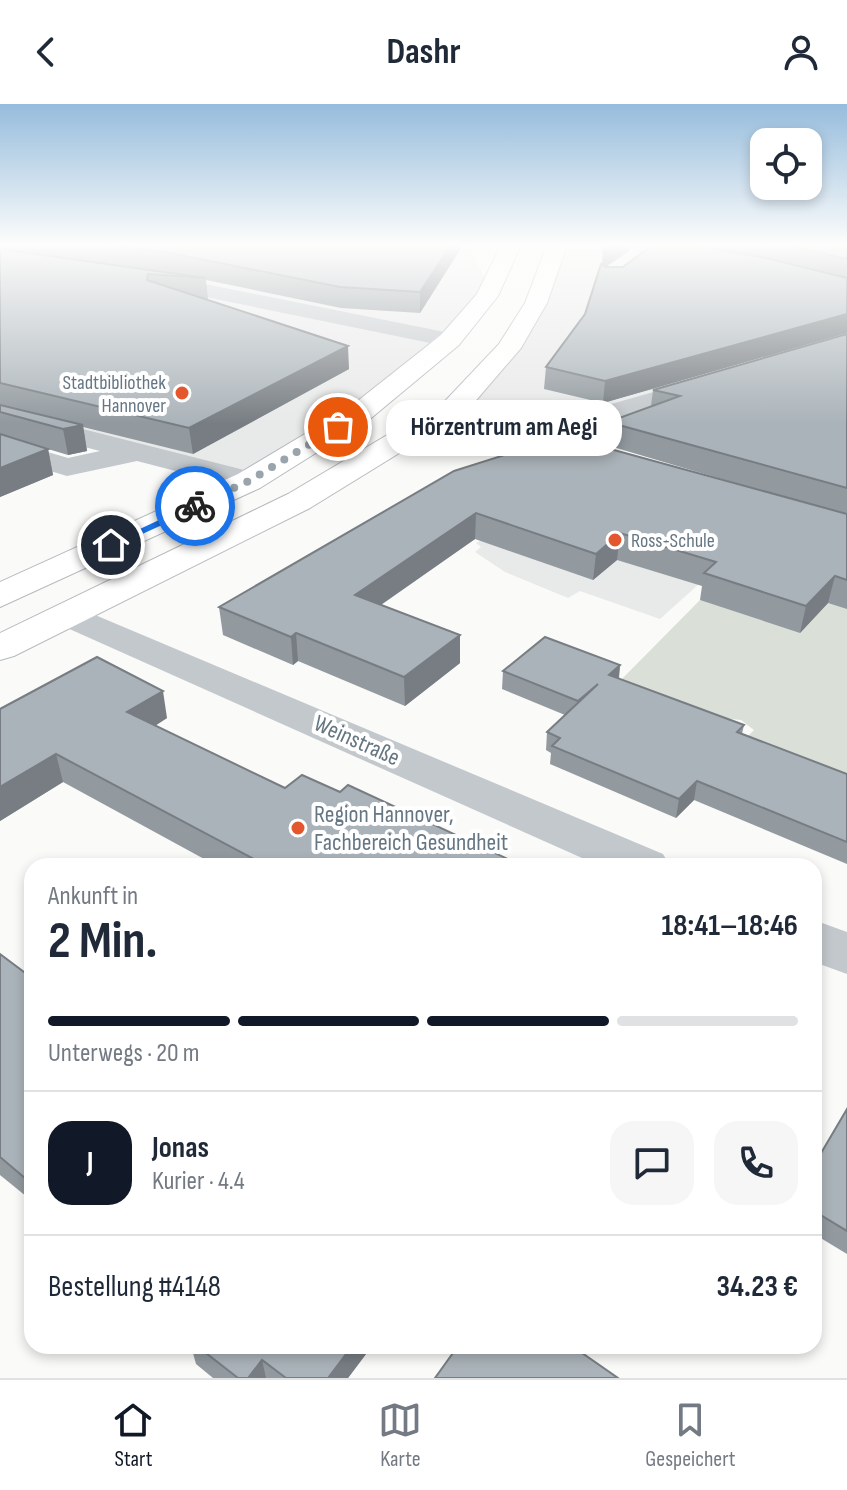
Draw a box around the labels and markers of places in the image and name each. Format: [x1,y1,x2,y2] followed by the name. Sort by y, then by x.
[62,371,166,418] place label: Stadtbibliothek Hannover
[173,384,191,402] marker: Stadtbibliothek Hannover
[304,393,372,461] pin
[386,399,622,455] callout: Hörzentrum am Aegi
[77,511,145,579] pin
[631,529,715,553] place label: Ross-Schule
[606,531,624,549] marker: Ross-Schule
[314,800,508,857] place label: Region Hannover, Fachbereich Gesundheit
[289,819,307,837] marker: Region Hannover, Fachbereich Gesundheit

